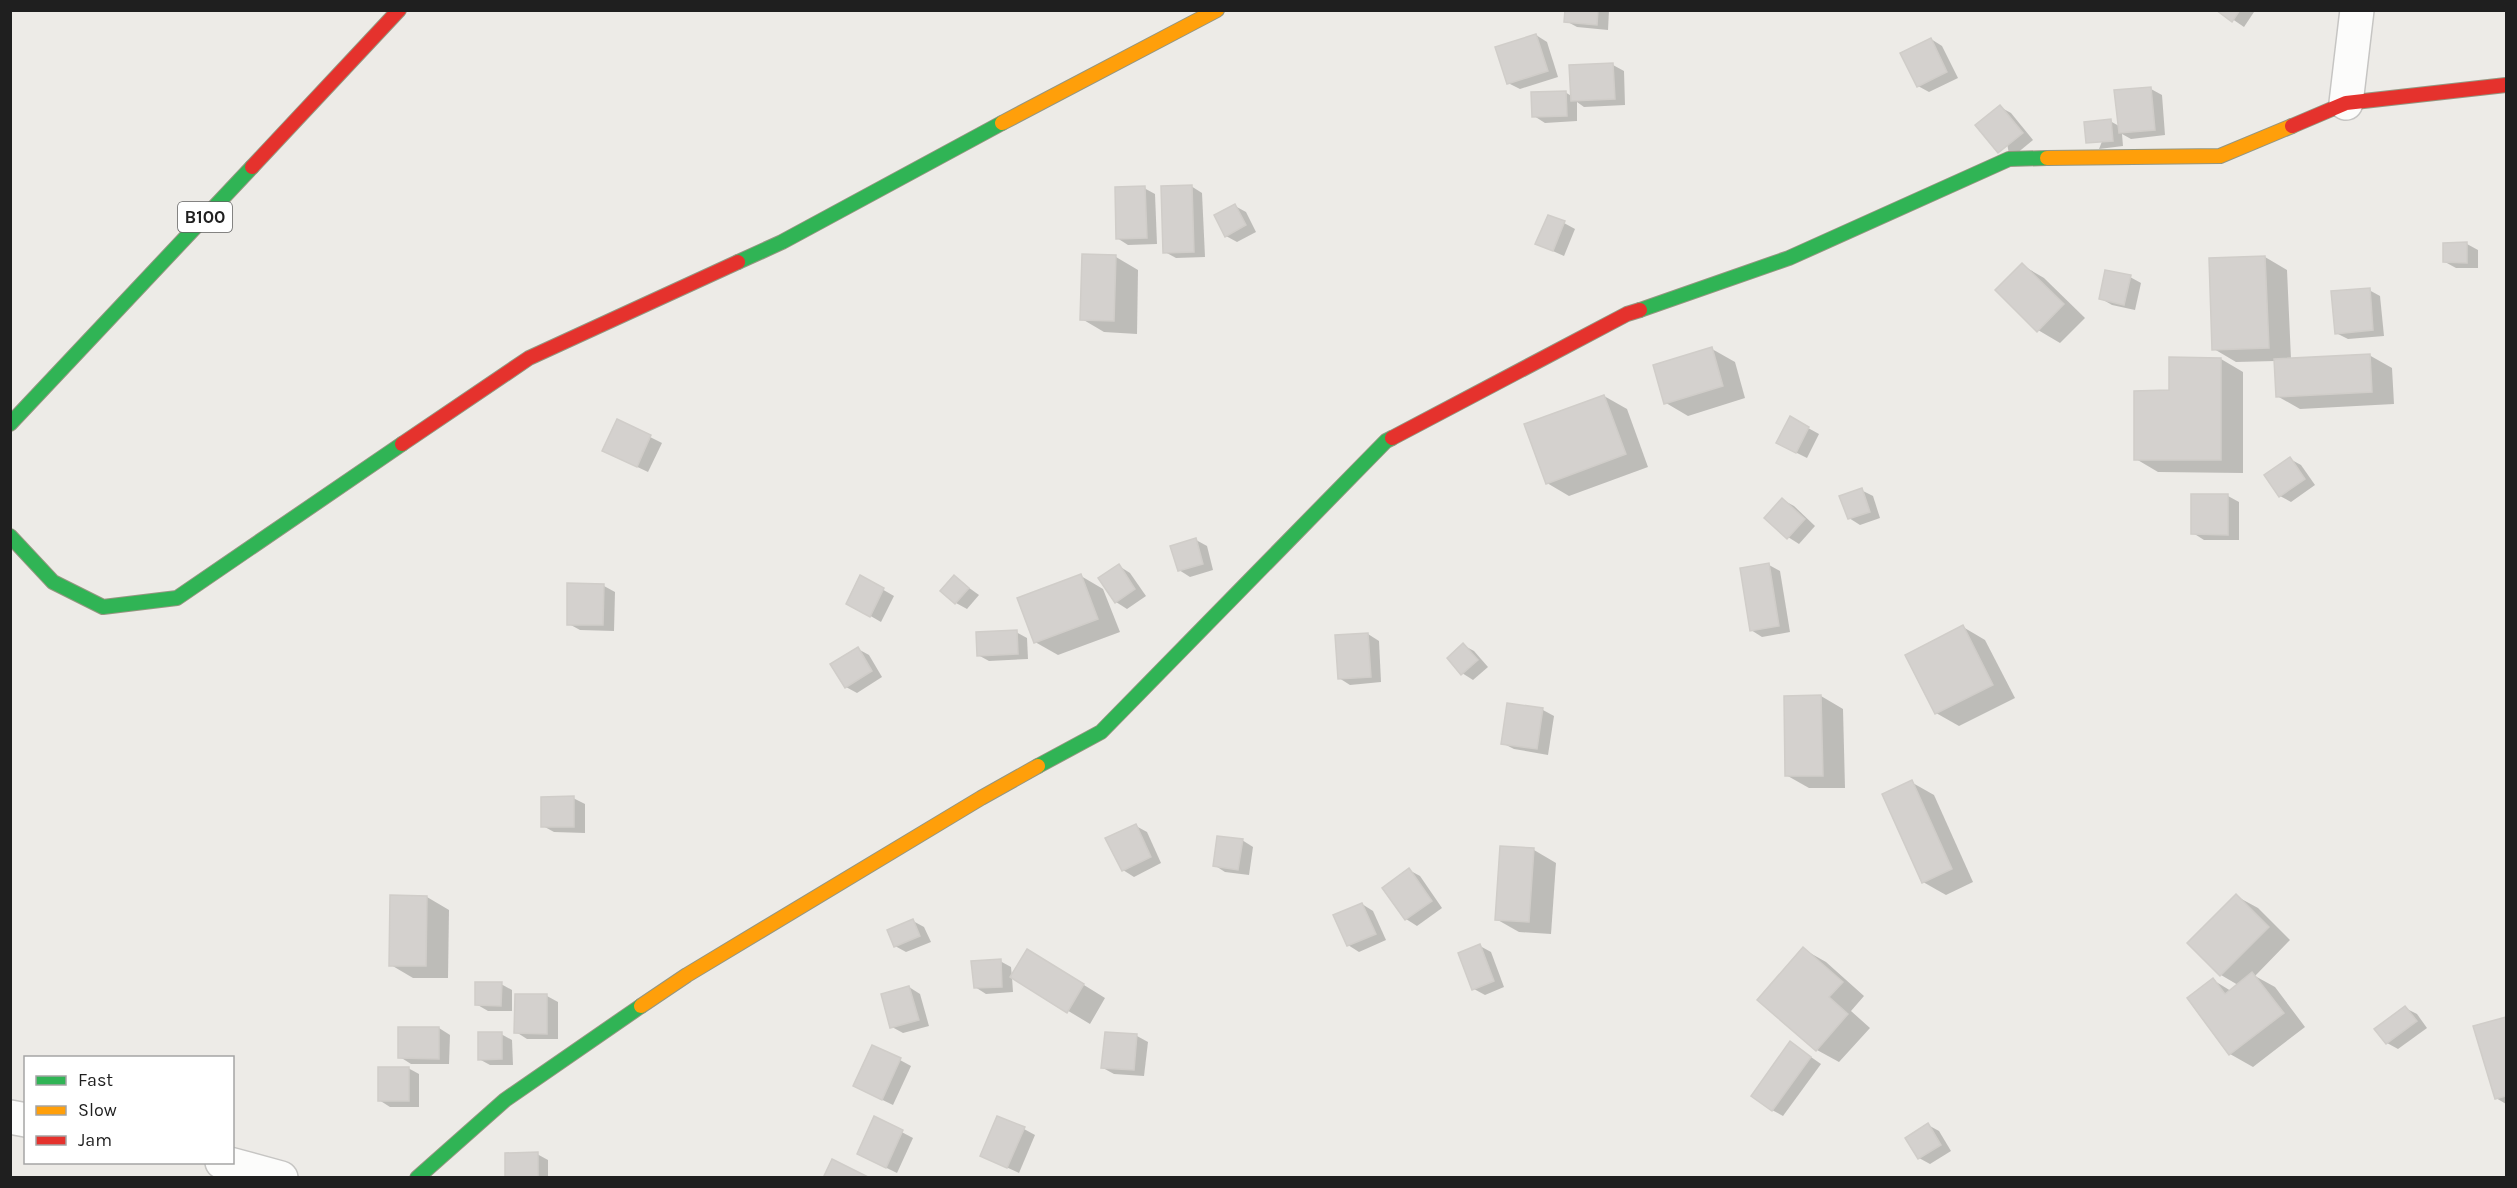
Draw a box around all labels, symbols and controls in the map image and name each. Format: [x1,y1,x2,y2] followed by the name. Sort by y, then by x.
[178,202,232,232] road number: B100
[24,1056,234,1164] legend
[78,1069,113,1091] text: Fast
[78,1099,117,1121] text: Slow
[78,1129,112,1151] text: Jam

